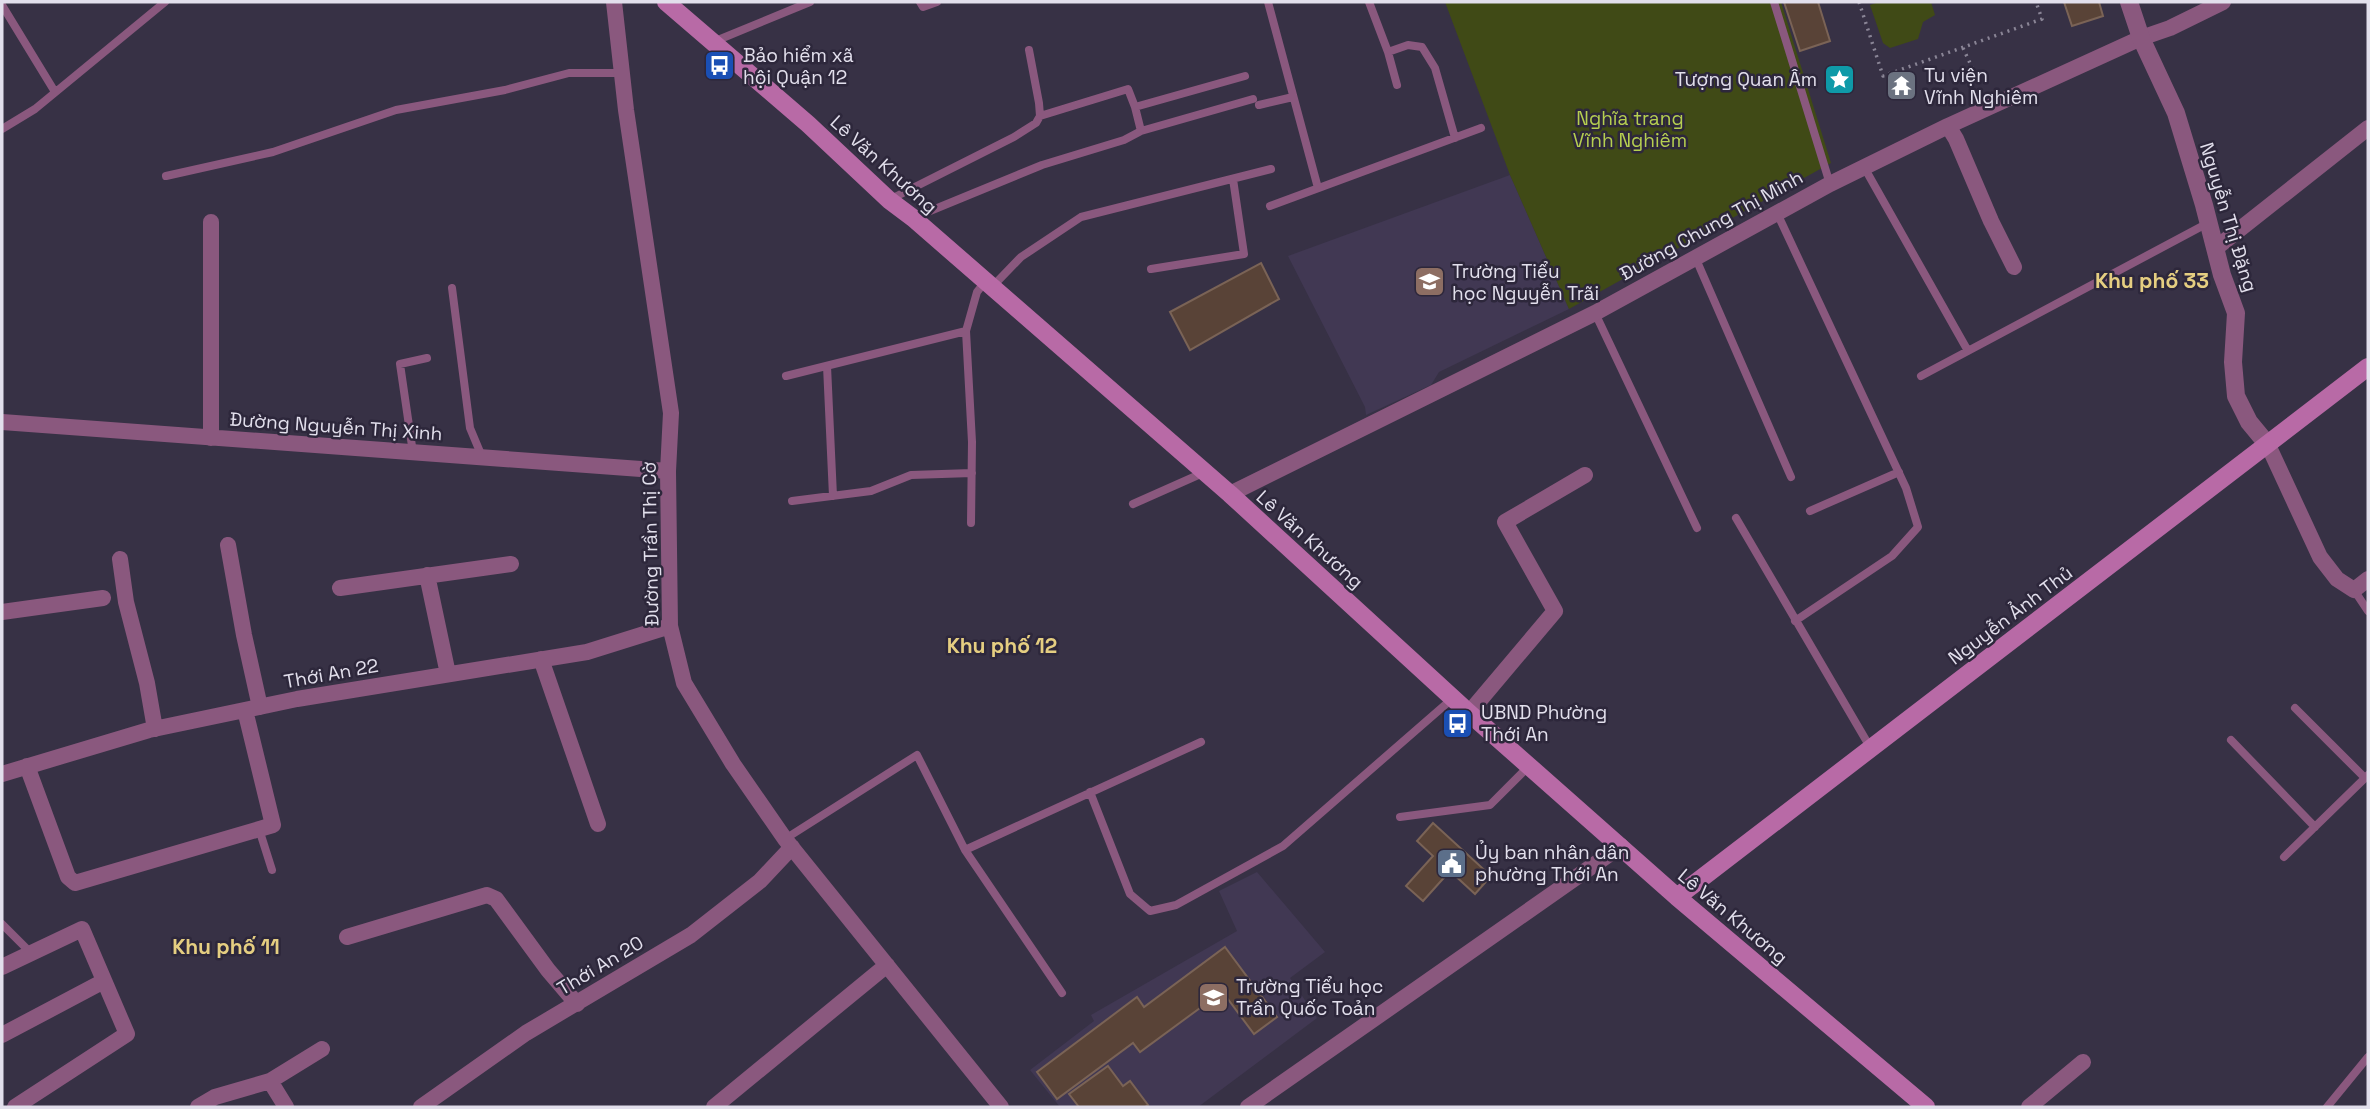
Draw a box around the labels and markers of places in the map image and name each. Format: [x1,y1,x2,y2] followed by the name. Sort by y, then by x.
[743,43,854,90] place label: Bảo hiểm xã hội Quận 12
[703,49,737,83] bus stop icon: Bảo hiểm xã hội Quận 12
[1823,62,1857,96] place icon: Tượng Quan Âm
[1924,63,2038,110] place label: Tu viện Vĩnh Nghiêm
[1675,67,1817,92] place label: Tượng Quan Âm
[1884,69,1918,103] temple icon: Tu viện Vĩnh Nghiêm
[1452,259,1599,306] place label: Trường Tiểu học Nguyễn Trãi
[1412,265,1446,299] school or university icon: Trường Tiểu học Nguyễn Trãi
[1481,700,1607,747] place label: UBND Phường Thới An
[1441,706,1475,740] bus stop icon: UBND Phường Thới An
[1475,840,1629,887] place label: Ủy ban nhân dân phường Thới An
[1435,846,1469,880] public building icon: Ủy ban nhân dân phường Thới An
[1236,974,1383,1021] place label: Trường Tiểu học Trần Quốc Toản
[1196,980,1230,1014] school or university icon: Trường Tiểu học Trần Quốc Toản

